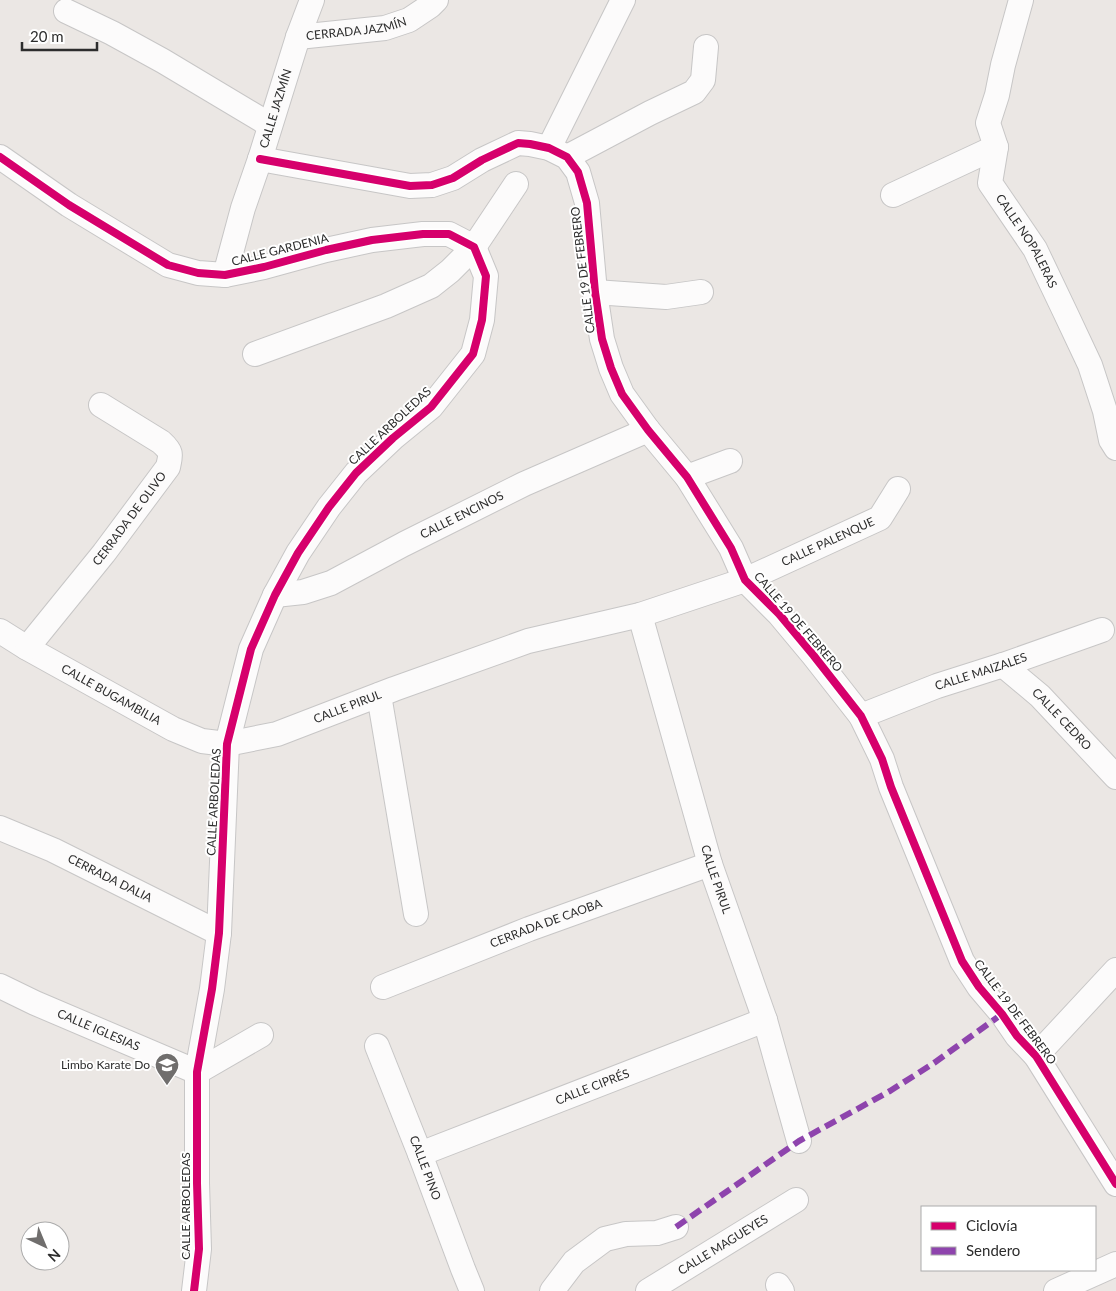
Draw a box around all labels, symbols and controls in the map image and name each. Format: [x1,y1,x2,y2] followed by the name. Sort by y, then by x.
[305,13,408,43] street label: CERRADA JAZMÍN
[22,20,98,52] scale bar
[30,27,64,45] text: 20 m
[256,67,295,150] street label: CALLE JAZMÍN
[993,191,1061,290] street label: CALLE NOPALERAS
[567,205,598,334] street label: CALLE 19 DE FEBRERO
[230,230,331,269] street label: CALLE GARDENIA
[345,383,434,468] street label: CALLE ARBOLEDAS
[89,468,169,568] street label: CERRADA DE OLIVO
[417,488,506,542] street label: CALLE ENCINOS
[779,514,877,569] street label: CALLE PALENQUE
[751,569,846,675] street label: CALLE 19 DE FEBRERO
[933,649,1029,693] street label: CALLE MAIZALES
[59,660,165,728] street label: CALLE BUGAMBILIA
[1029,685,1095,753] street label: CALLE CEDRO
[311,687,383,726] street label: CALLE PIRUL
[203,748,224,856] street label: CALLE ARBOLEDAS
[698,843,735,916] street label: CALLE PIRUL
[65,851,156,906] street label: CERRADA DALIA
[488,895,605,951] street label: CERRADA DE CAOBA
[971,956,1060,1067] street label: CALLE 19 DE FEBRERO
[55,1005,142,1054] street label: CALLE IGLESIAS
[154,1052,180,1086] school or university icon: Limbo Karate Do
[61,1057,150,1072] place label: Limbo Karate Do
[553,1065,631,1108] street label: CALLE CIPRÉS
[406,1133,445,1202] street label: CALLE PINO
[178,1152,193,1260] street label: CALLE ARBOLEDAS
[921,1206,1096,1271] legend
[675,1211,771,1278] street label: CALLE MAGUEYES
[966,1216,1017,1234] text: Ciclovía
[20,1221,70,1271] north arrow
[966,1241,1020,1259] text: Sendero
[45,1246,64,1266] text: N

